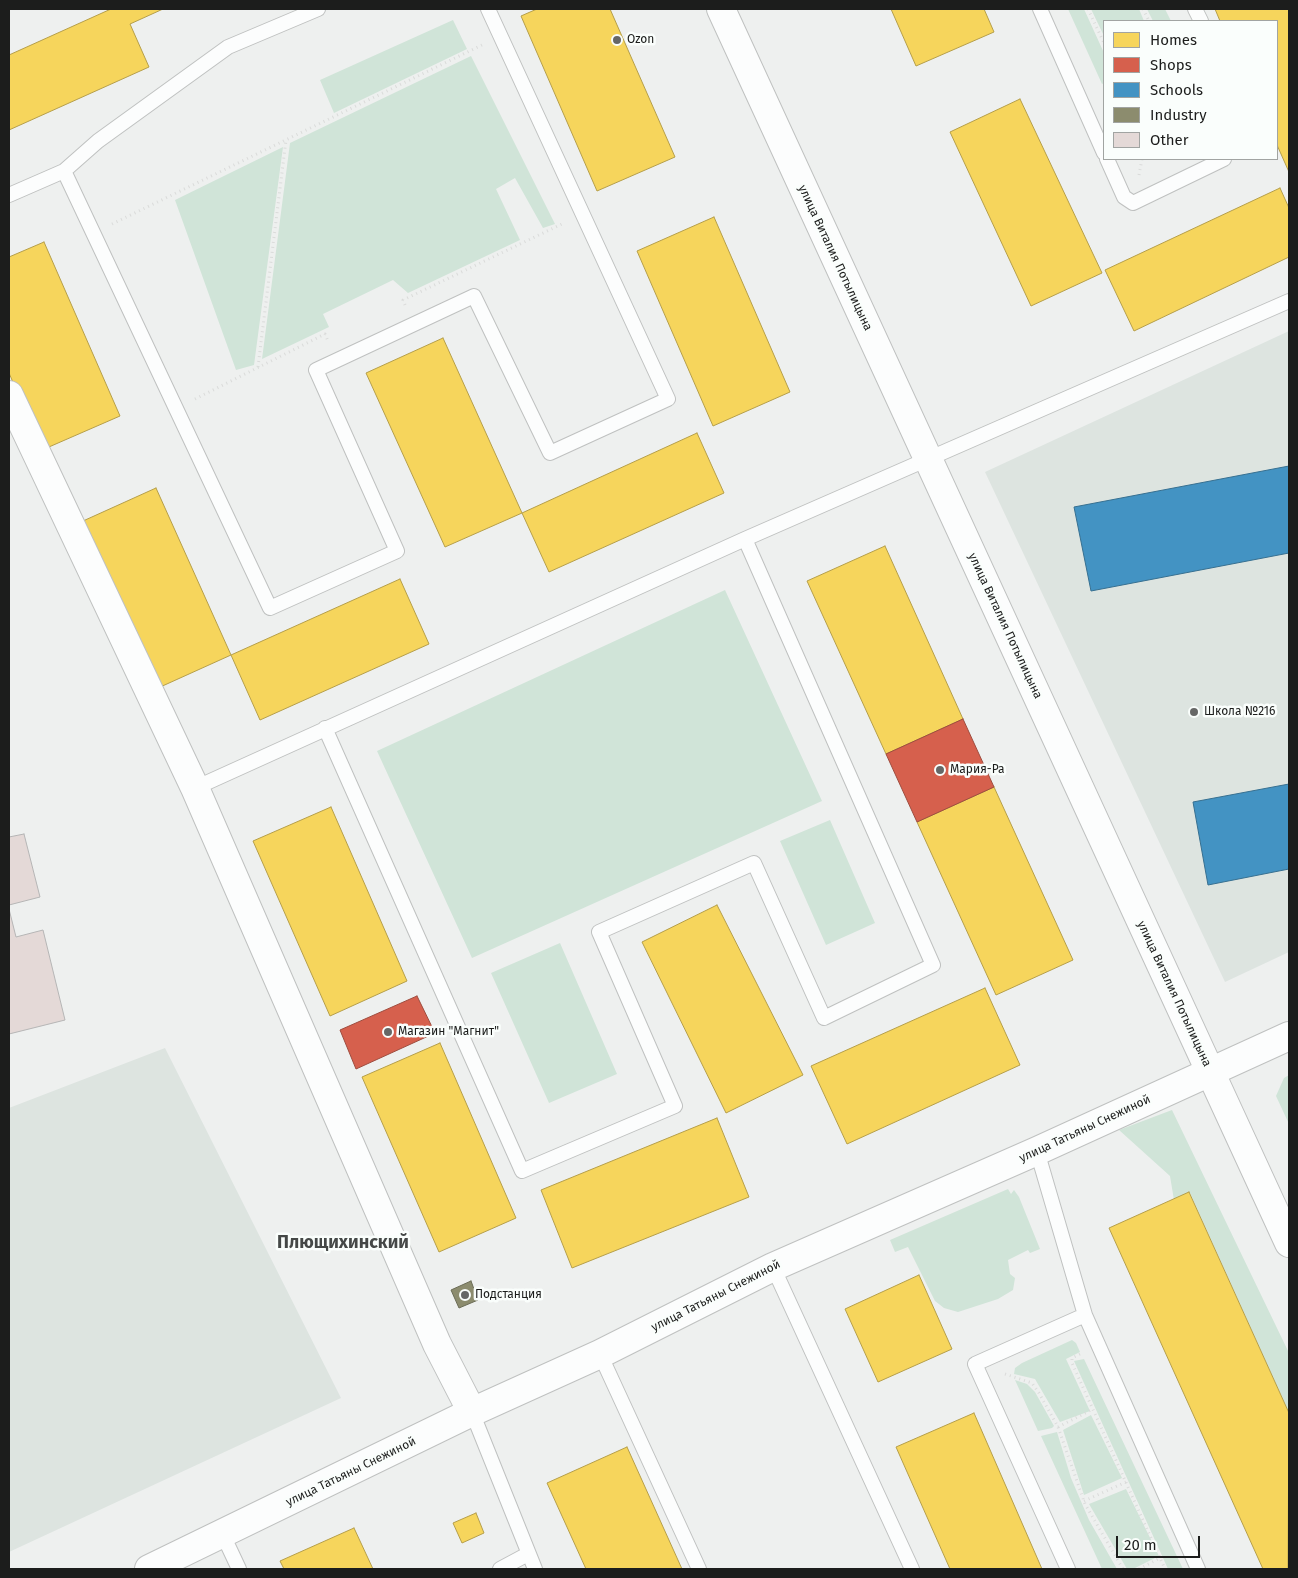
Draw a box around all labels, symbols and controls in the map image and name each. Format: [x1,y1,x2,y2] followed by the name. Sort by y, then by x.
[1103,20,1278,160] legend
[1150,31,1197,49] text: Homes
[627,33,654,47] place label: Ozon
[611,34,623,46] marker: Ozon
[1150,56,1192,74] text: Shops
[1150,81,1203,99] text: Schools
[1150,106,1207,124] text: Industry
[1150,131,1189,149] text: Other
[795,183,875,333] street label: улица Виталия Потылицына
[965,551,1045,701] street label: улица Виталия Потылицына
[1204,705,1275,719] place label: Школа №216
[1188,706,1200,718] marker: Школа №216
[950,763,1004,777] place label: Мария-Ра
[934,764,946,776] marker: Мария-Ра
[1134,919,1214,1069] street label: улица Виталия Потылицына
[398,1025,499,1039] place label: Магазин "Магнит"
[382,1026,394,1038] marker: Магазин "Магнит"
[1017,1092,1153,1166] street label: улица Татьяны Снежиной
[277,1232,409,1254] district label: Плющихинский
[649,1257,783,1335] street label: улица Татьяны Снежиной
[475,1288,542,1302] place label: Подстанция
[459,1289,471,1301] marker: Подстанция
[284,1434,418,1510] street label: улица Татьяны Снежиной
[1118,1526,1202,1558] scale bar
[1124,1536,1157,1554] text: 20 m

